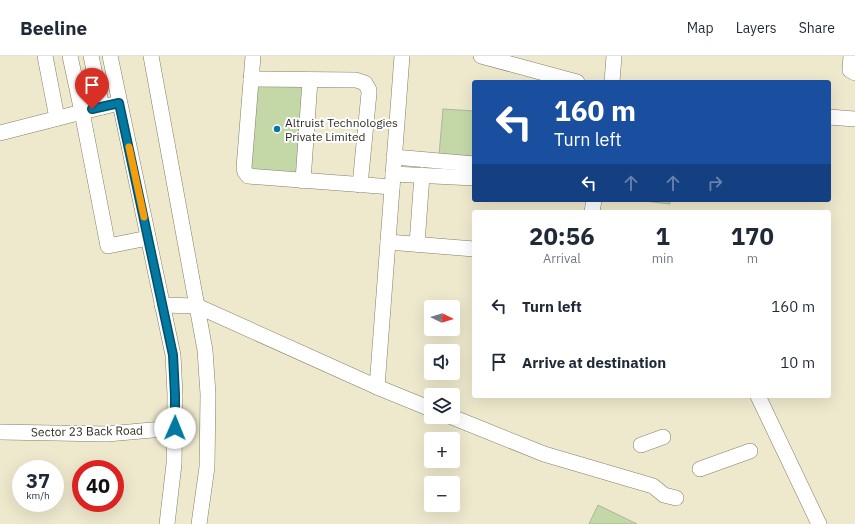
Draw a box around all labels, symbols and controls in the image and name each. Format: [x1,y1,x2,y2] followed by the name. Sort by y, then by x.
[20,16,87,40] text: Beeline
[687,19,714,37] text: Map
[736,19,777,37] text: Layers
[799,19,835,37] text: Share
[75,68,109,109] pin
[81,74,103,96] icon: arrive
[554,92,636,129] text: 160 m
[488,96,540,148] icon: left
[285,115,398,144] place label: Altruist Technologies Private Limited
[272,124,282,134] marker: Altruist Technologies Private Limited
[554,128,622,151] text: Turn left
[578,172,600,194] icon: left
[620,172,642,194] icon: ahead
[662,172,684,194] icon: ahead
[704,172,726,194] icon: right
[529,220,595,252] text: 20:56
[655,220,670,252] text: 1
[731,220,774,252] text: 170
[543,250,581,267] text: Arrival
[652,250,674,267] text: min
[747,250,758,267] text: m
[488,295,510,317] icon: left
[522,297,582,316] text: Turn left
[771,297,815,316] text: 160 m
[424,300,460,336] north arrow
[424,300,460,512] map controls
[424,344,460,380] button: sound
[488,351,510,373] icon: arrive
[522,353,666,372] text: Arrive at destination
[780,353,815,372] text: 10 m
[424,388,460,424] button: layers
[154,407,196,449] position arrow
[31,423,143,439] street label: Sector 23 Back Road
[424,432,460,468] button: +
[72,460,124,512] speed limit sign: 40
[26,467,50,494] text: 37
[424,476,460,512] button: −
[26,489,50,502] text: km/h

